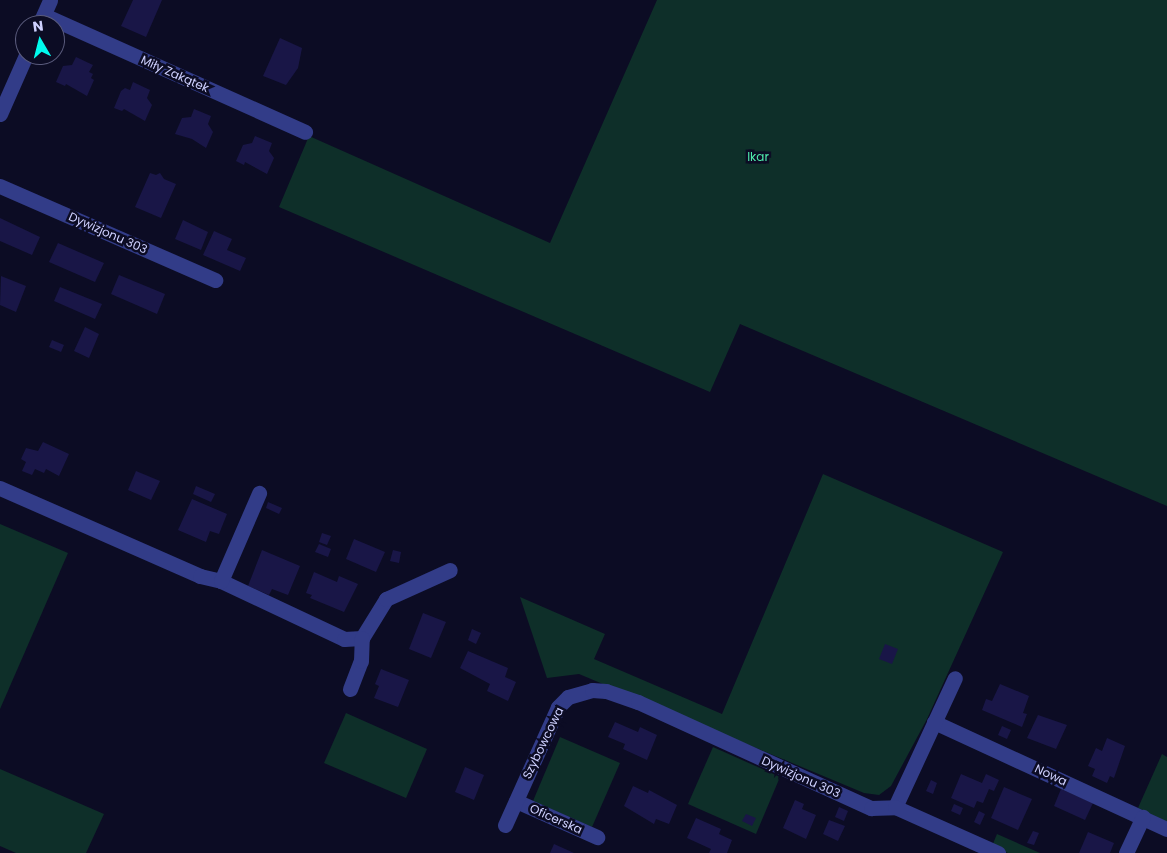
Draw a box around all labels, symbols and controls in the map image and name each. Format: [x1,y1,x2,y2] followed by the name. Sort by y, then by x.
[15,15,65,65] north arrow
[31,16,45,37] text: N
[139,53,211,95] street label: Miły Zakątek
[747,150,769,164] park label: Ikar
[67,209,149,257] street label: Dywizjonu 303
[519,705,567,781] street label: Szybowcowa
[760,753,842,801] street label: Dywizjonu 303
[1033,761,1069,789] street label: Nowa
[527,801,585,837] street label: Oficerska

